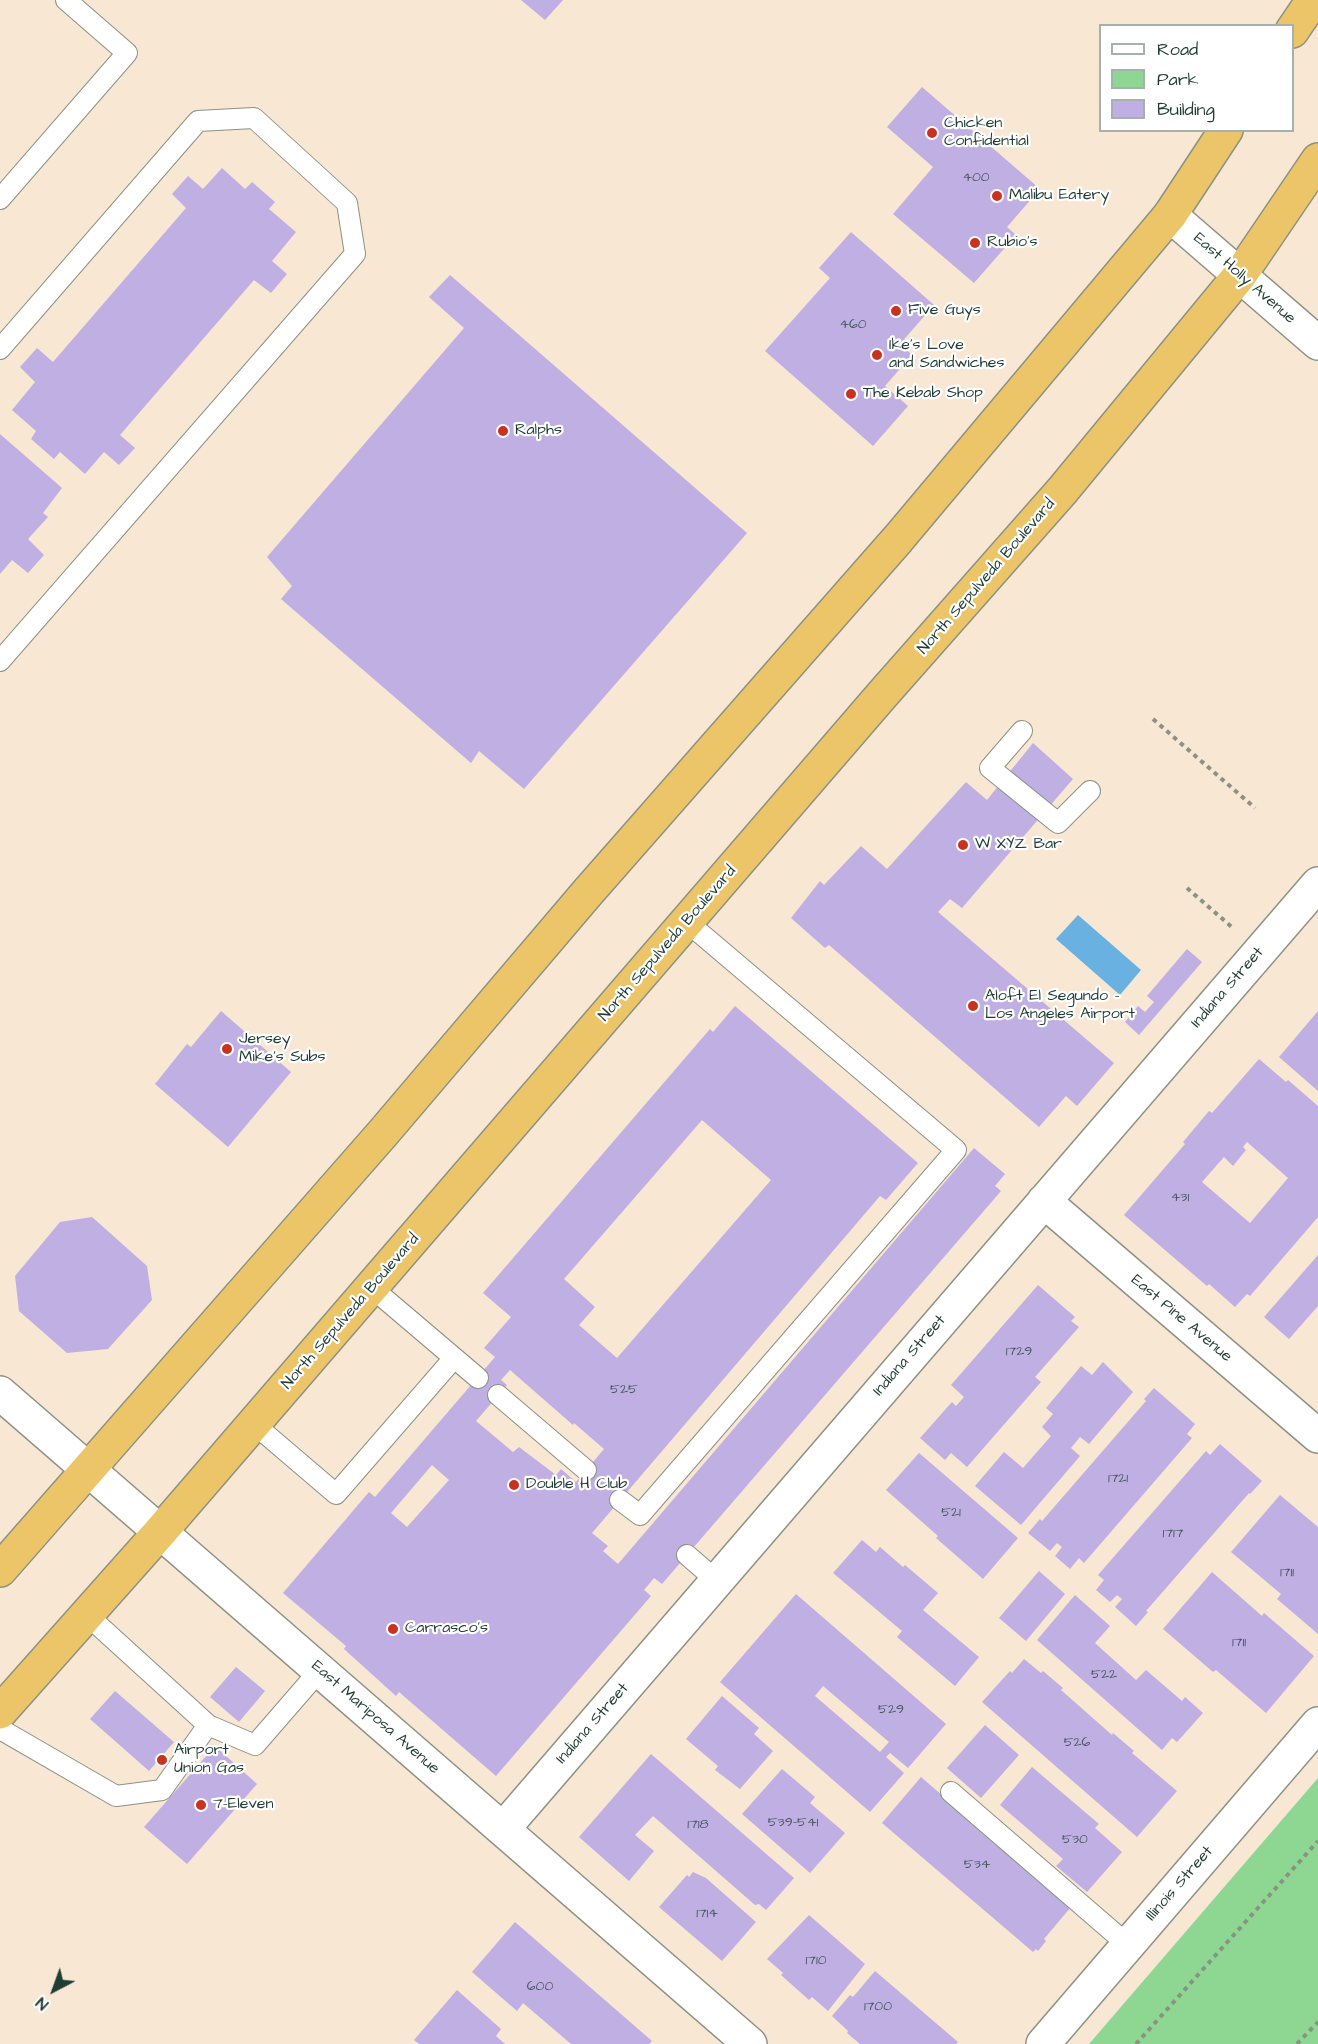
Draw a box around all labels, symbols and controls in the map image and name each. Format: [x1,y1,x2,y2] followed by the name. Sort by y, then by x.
[1099,24,1294,132] legend
[1157,37,1198,62] text: Road
[1157,67,1199,92] text: Park
[1157,97,1215,122] text: Building
[944,114,1029,152] place label: Chicken Confidential
[925,126,939,140] marker: Chicken Confidential
[962,170,990,186] house number: 400
[1009,186,1109,206] place label: Malibu Eatery
[990,189,1004,203] marker: Malibu Eatery
[1189,229,1299,329] street label: East Holly Avenue
[987,233,1038,253] place label: Rubio's
[968,236,982,250] marker: Rubio's
[908,301,981,321] place label: Five Guys
[889,304,903,318] marker: Five Guys
[839,317,867,333] house number: 460
[889,336,1004,374] place label: Ike's Love and Sandwiches
[870,348,884,362] marker: Ike's Love and Sandwiches
[863,384,983,404] place label: The Kebab Shop
[844,387,858,401] marker: The Kebab Shop
[515,421,562,441] place label: Ralphs
[496,424,510,438] marker: Ralphs
[914,495,1060,659] street label: North Sepulveda Boulevard
[975,835,1062,855] place label: W XYZ Bar
[956,838,970,852] marker: W XYZ Bar
[595,862,741,1026] street label: North Sepulveda Boulevard
[1188,944,1268,1032] street label: Indiana Street
[985,987,1135,1025] place label: Aloft El Segundo - Los Angeles Airport
[966,999,980,1013] marker: Aloft El Segundo - Los Angeles Airport
[239,1030,326,1068] place label: Jersey Mike's Subs
[220,1042,234,1056] marker: Jersey Mike's Subs
[1171,1190,1189,1206] house number: 431
[278,1230,424,1394] street label: North Sepulveda Boulevard
[1126,1271,1236,1367] street label: East Pine Avenue
[870,1312,950,1400] street label: Indiana Street
[1006,1344,1032,1360] house number: 1729
[610,1382,638,1398] house number: 525
[1108,1471,1128,1487] house number: 1721
[526,1475,627,1495] place label: Double H Club
[507,1478,521,1492] marker: Double H Club
[941,1505,961,1521] house number: 521
[1163,1526,1183,1542] house number: 1717
[1280,1565,1294,1581] house number: 1711
[405,1619,488,1639] place label: Carrasco's
[386,1622,400,1636] marker: Carrasco's
[1232,1635,1246,1651] house number: 1711
[307,1657,443,1779] street label: East Mariposa Avenue
[1091,1667,1117,1683] house number: 522
[553,1680,633,1768] street label: Indiana Street
[878,1702,904,1718] house number: 529
[1064,1735,1090,1751] house number: 526
[174,1741,244,1779] place label: Airport Union Gas
[155,1753,169,1767] marker: Airport Union Gas
[213,1795,273,1815] place label: 7-Eleven
[194,1798,208,1812] marker: 7-Eleven
[768,1815,818,1831] house number: 539-541
[687,1817,709,1833] house number: 1718
[1062,1832,1088,1848] house number: 530
[1142,1843,1218,1925] street label: Illinois Street
[964,1857,990,1873] house number: 534
[696,1906,718,1922] house number: 1714
[805,1953,827,1969] house number: 1710
[24,1960,84,2020] north arrow
[527,1979,553,1995] house number: 600
[31,1992,53,2015] text: N
[864,1999,892,2015] house number: 1700

